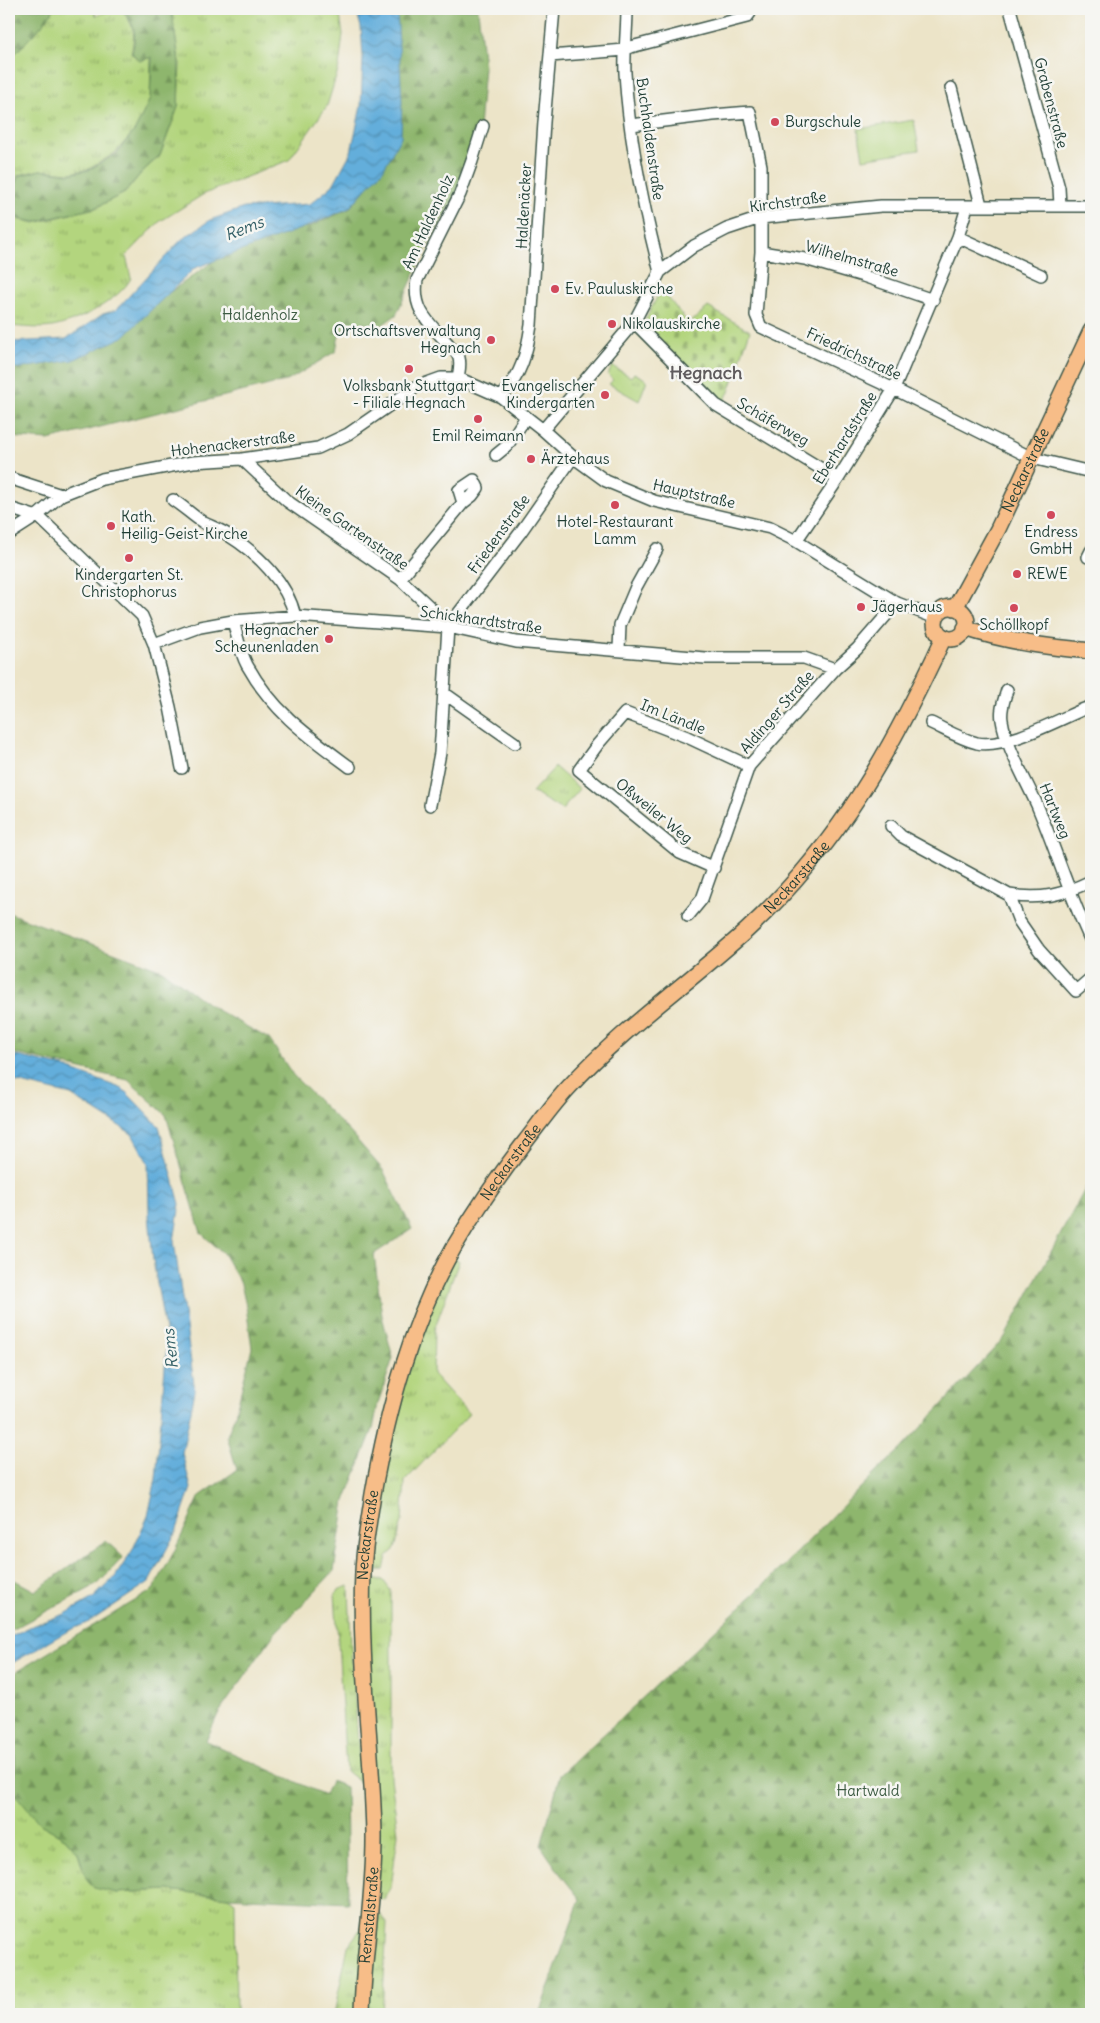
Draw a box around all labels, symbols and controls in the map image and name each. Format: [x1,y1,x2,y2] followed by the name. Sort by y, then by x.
[1030,55,1073,150] street label: Grabenstraße
[632,76,668,201] street label: Buchhaldenstraße
[785,112,861,131] place label: Burgschule
[769,116,781,128] marker: Burgschule
[512,162,535,249] street label: Haldenäcker
[397,171,458,272] street label: Am Haldenholz
[748,187,828,216] street label: Kirchstraße
[222,211,267,244] water label: Rems
[803,236,901,281] street label: Wilhelmstraße
[565,279,673,298] place label: Ev. Pauluskirche
[549,283,561,295] marker: Ev. Pauluskirche
[222,305,298,324] park label: Haldenholz
[622,314,720,333] place label: Nikolauskirche
[606,318,618,330] marker: Nikolauskirche
[334,321,481,357] place label: Ortschaftsverwaltung Hegnach
[804,323,905,384] street label: Friedrichstraße
[485,334,497,346] marker: Ortschaftsverwaltung Hegnach
[670,361,743,384] district label: Hegnach
[403,363,415,375] marker: Volksbank Stuttgart - Filiale Hegnach
[343,376,475,412] place label: Volksbank Stuttgart - Filiale Hegnach
[501,376,595,412] place label: Evangelischer Kindergarten
[808,388,881,488] street label: Eberhardstraße
[599,389,611,401] marker: Evangelischer Kindergarten
[734,393,813,450] street label: Schäferweg
[472,413,484,425] marker: Emil Reimann
[997,425,1053,515] street label: Neckarstraße
[170,426,296,461] street label: Hohenackerstraße
[432,426,524,445] place label: Emil Reimann
[541,449,610,468] place label: Ärztehaus
[525,453,537,465] marker: Ärztehaus
[651,475,737,512] street label: Hauptstraße
[292,481,413,574] street label: Kleine Gartenstraße
[463,490,534,577] street label: Friedenstraße
[609,499,621,511] marker: Hotel-Restaurant Lamm
[121,507,248,543] place label: Kath. Heilig-Geist-Kirche
[1045,509,1057,521] marker: Endress GmbH
[557,512,673,548] place label: Hotel-Restaurant Lamm
[105,520,117,532] marker: Kath. Heilig-Geist-Kirche
[1024,522,1078,558] place label: Endress GmbH
[123,552,135,564] marker: Kindergarten St. Christophorus
[1027,564,1068,583] place label: REWE
[75,565,183,601] place label: Kindergarten St. Christophorus
[1011,568,1023,580] marker: REWE
[871,597,943,616] place label: Jägerhaus
[855,601,867,613] marker: Jägerhaus
[419,602,543,637] street label: Schickhardtstraße
[1008,602,1020,614] marker: Schöllkopf
[979,615,1050,634] place label: Schöllkopf
[215,620,319,656] place label: Hegnacher Scheunenladen
[323,633,335,645] marker: Hegnacher Scheunenladen
[735,666,818,757] street label: Aldinger Straße
[638,695,709,738] street label: Im Ländle
[612,774,697,847] street label: Oßweiler Weg
[1036,780,1075,842] street label: Hartweg
[759,837,833,918] street label: Neckarstraße
[476,1119,545,1204] street label: Neckarstraße
[158,1327,182,1370] water label: Rems
[353,1489,382,1581] street label: Neckarstraße
[836,1781,900,1800] park label: Hartwald
[355,1866,382,1964] street label: Remstalstraße

